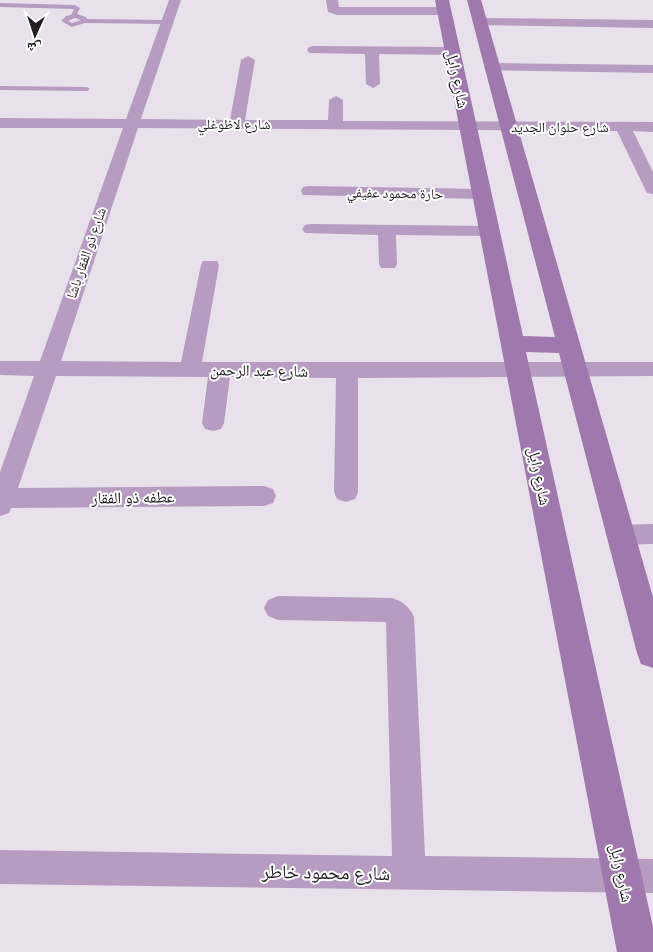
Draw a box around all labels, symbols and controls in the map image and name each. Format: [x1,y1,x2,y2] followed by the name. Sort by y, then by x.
[10,10,60,60] north arrow
[26,39,42,57] text: ش
[441,48,474,110] street label: شارع رايل
[197,115,271,136] street label: شارع لاظوغلي
[511,118,609,137] street label: شارع حلوان الجديد
[347,183,444,205] street label: حارة محمود عفيفي
[62,205,111,301] street label: شارع ذو الفقار باشا
[210,359,308,382] street label: شارع عبد الرحمن
[523,445,556,507] street label: شارع رايل
[90,486,175,508] street label: عطفه ذو الفقار
[605,842,638,904] street label: شارع رايل
[261,859,390,885] street label: شارع محمود خاطر

